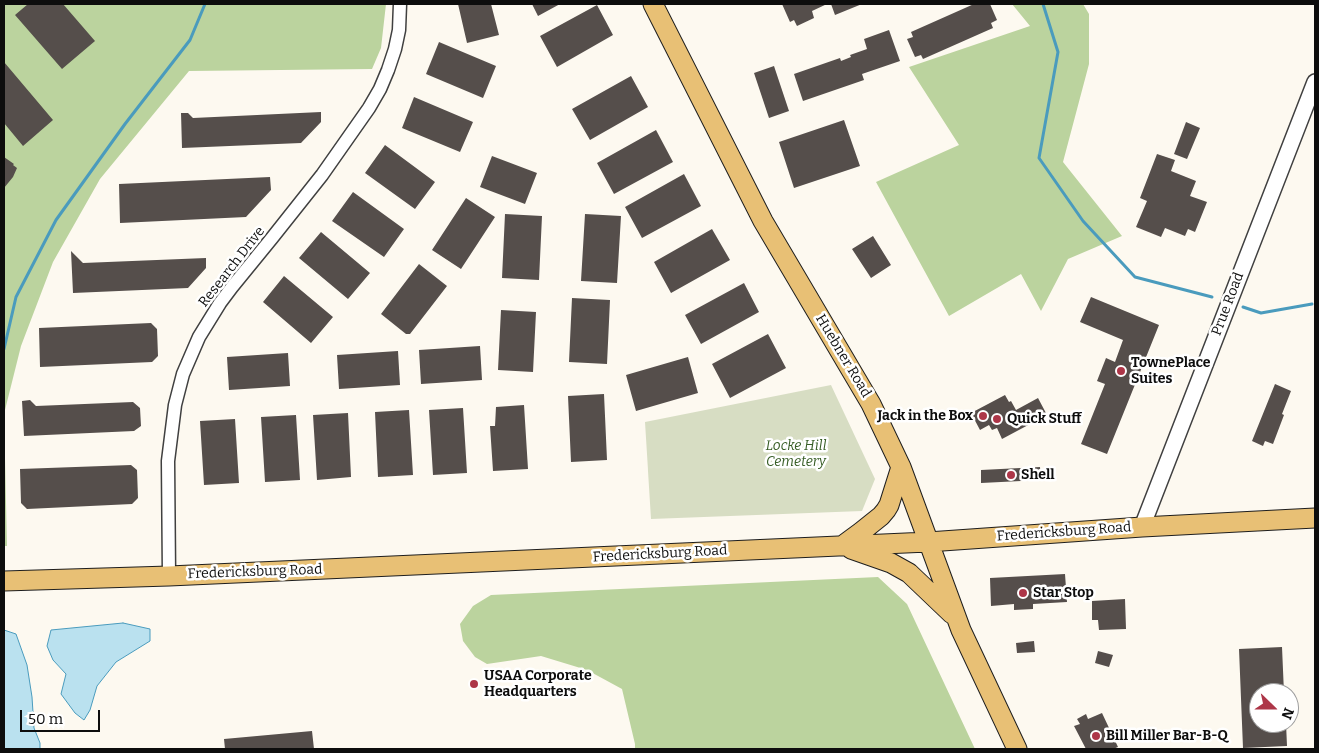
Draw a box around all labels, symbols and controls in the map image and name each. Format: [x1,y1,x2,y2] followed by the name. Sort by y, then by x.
[195,223,269,311] street label: Research Drive
[1208,270,1248,338] street label: Prue Road
[812,311,874,401] street label: Huebner Road
[1131,355,1210,388] place label: TownePlace Suites
[1115,365,1127,377] marker: TownePlace Suites
[878,408,973,424] place label: Jack in the Box
[977,410,989,422] marker: Jack in the Box
[1007,411,1081,427] place label: Quick Stuff
[991,413,1003,425] marker: Quick Stuff
[766,438,826,471] park label: Locke Hill Cemetery
[1021,467,1055,483] place label: Shell
[1005,469,1017,481] marker: Shell
[996,519,1132,545] street label: Fredericksburg Road
[592,542,728,566] street label: Fredericksburg Road
[187,561,323,583] street label: Fredericksburg Road
[1033,585,1094,601] place label: Star Stop
[1017,587,1029,599] marker: Star Stop
[484,668,592,700] place label: USAA Corporate Headquarters
[468,678,480,690] marker: USAA Corporate Headquarters
[1249,683,1299,733] north arrow
[22,700,102,732] scale bar
[1278,705,1297,722] text: N
[28,710,63,728] text: 50 m
[1106,728,1228,744] place label: Bill Miller Bar-B-Q
[1090,730,1102,742] marker: Bill Miller Bar-B-Q

